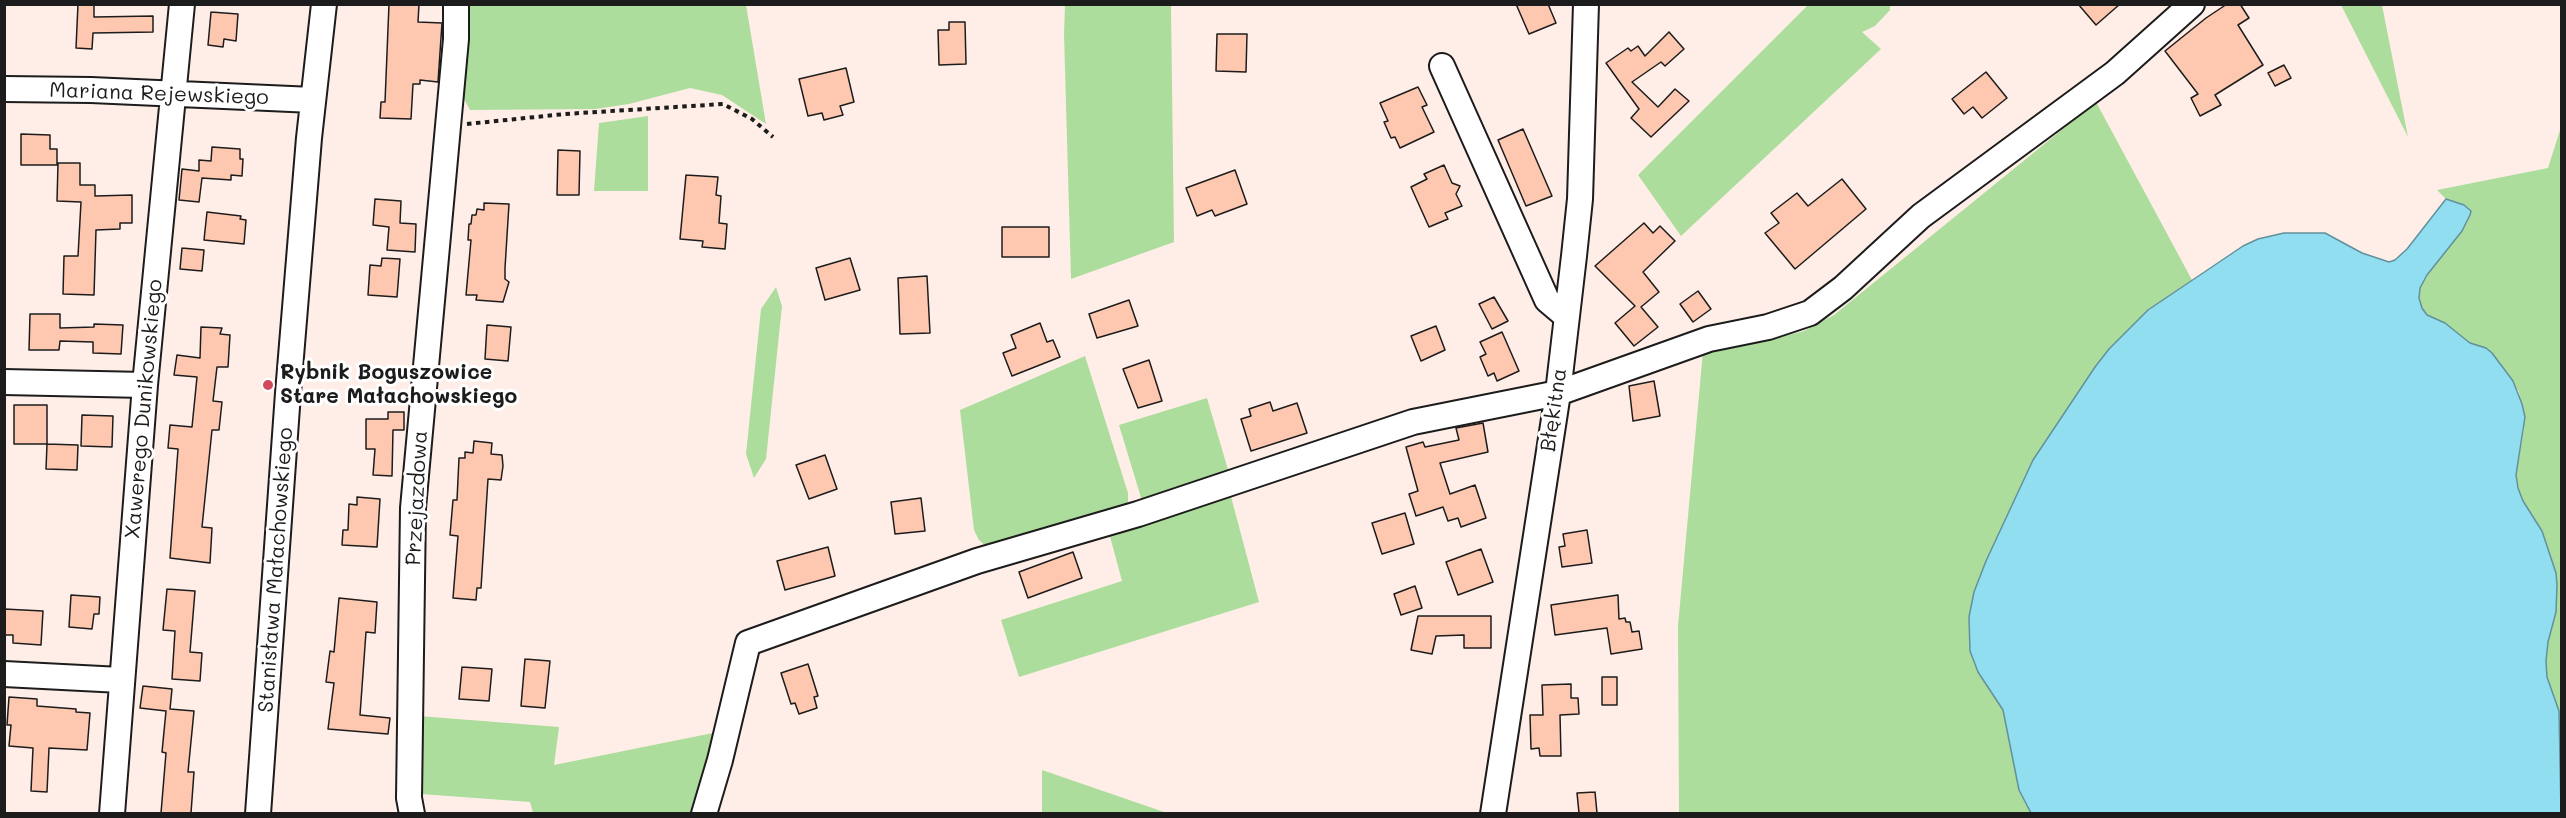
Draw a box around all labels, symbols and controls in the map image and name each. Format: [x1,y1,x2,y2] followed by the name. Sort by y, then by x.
[49,78,269,110] street label: Mariana Rejewskiego
[120,278,168,540] street label: Xawerego Dunikowskiego
[280,360,517,410] place label: Rybnik Boguszowice Stare Małachowskiego
[1536,367,1572,453] street label: Błękitna
[261,378,275,392] marker: Rybnik Boguszowice Stare Małachowskiego
[253,427,299,713] street label: Stanisława Małachowskiego
[401,430,433,566] street label: Przejazdowa

